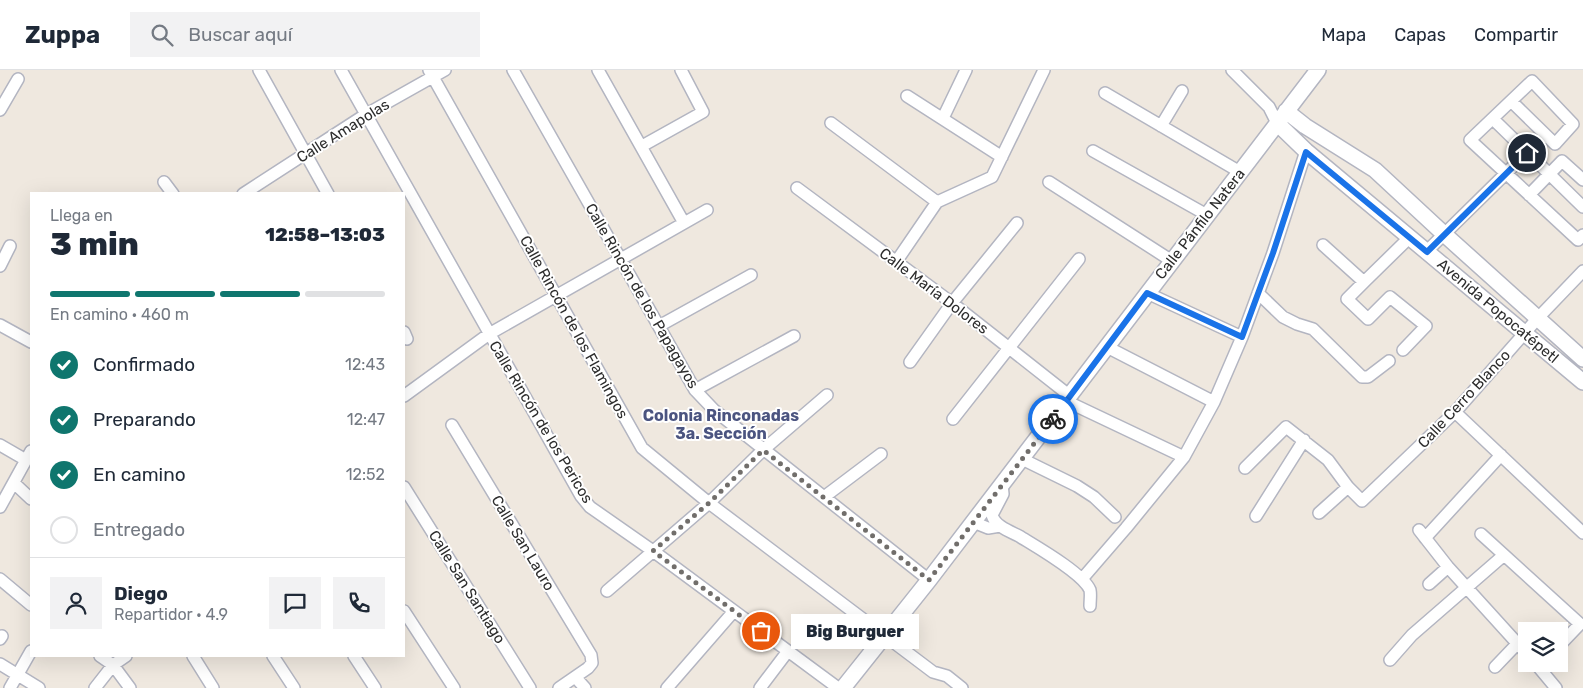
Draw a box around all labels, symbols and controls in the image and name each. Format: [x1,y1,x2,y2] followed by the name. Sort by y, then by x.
[130,12,480,57] search box
[25,21,100,49] text: Zuppa
[148,21,176,49] icon: search
[188,23,292,46] text: Buscar aquí
[1321,24,1366,46] text: Mapa
[1394,24,1446,46] text: Capas
[1474,24,1558,46] text: Compartir
[293,95,393,167] street label: Calle Amapolas
[1506,132,1548,174] pin
[1513,139,1541,167] icon: home
[1151,165,1249,283] street label: Calle Pánfilo Natera
[582,200,703,392] street label: Calle Rincón de los Papagayos
[50,206,113,225] text: Llega en
[265,223,385,246] text: 12:58–13:03
[50,225,139,263] text: 3 min
[516,232,632,422] street label: Calle Rincón de los Flamingos
[876,244,992,338] street label: Calle María Dolores
[1434,255,1562,367] street label: Avenida Popocatépetl
[50,305,189,324] text: En camino · 460 m
[485,338,597,507] street label: Calle Rincón de los Pericos
[1414,346,1514,452] street label: Calle Cerro Blanco
[50,351,78,379] icon: check
[93,353,195,376] text: Confirmado
[345,355,385,374] text: 12:43
[1028,394,1078,444] courier
[1039,405,1067,433] icon: bike
[50,406,78,434] icon: check
[643,406,799,443] district label: Colonia Rinconadas 3a. Sección
[93,408,196,431] text: Preparando
[347,410,385,429] text: 12:47
[50,461,78,489] icon: check
[93,463,186,486] text: En camino
[346,465,385,484] text: 12:52
[487,492,559,594] street label: Calle San Lauro
[93,518,185,541] text: Entregado
[425,527,509,647] street label: Calle San Santiago
[50,577,102,629] button: person
[269,577,321,629] button: chat
[333,577,385,629] button: phone
[114,582,168,605] text: Diego
[114,605,228,624] text: Repartidor · 4.9
[740,610,782,652] pin
[791,614,918,648] callout: Big Burguer
[747,617,775,645] icon: bag
[806,622,904,641] text: Big Burguer
[1518,622,1568,672] map controls
[1518,622,1568,672] button: layers

